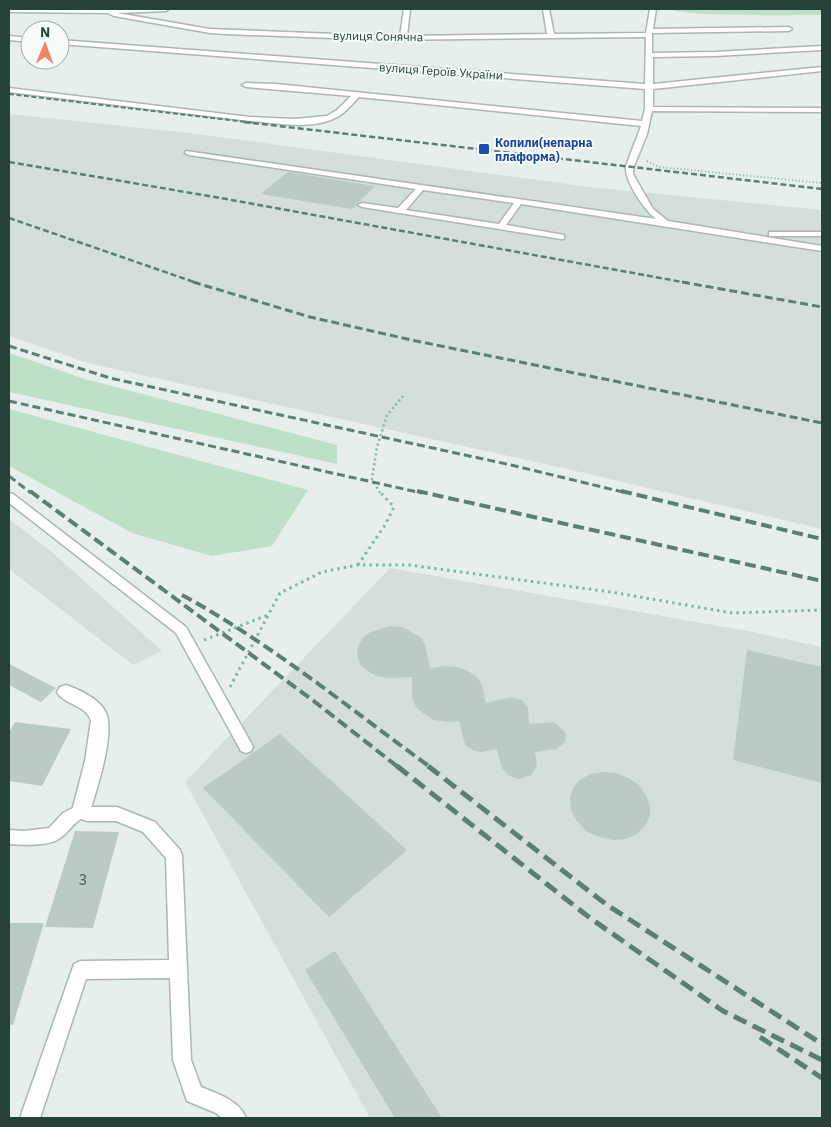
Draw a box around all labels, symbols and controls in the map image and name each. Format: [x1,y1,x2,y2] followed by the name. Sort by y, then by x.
[20,20,70,70] north arrow
[40,23,50,41] text: N
[333,28,424,44] street label: вулиця Сонячна
[379,59,503,83] street label: вулиця Героїв України
[495,135,593,164] place label: Копили(непарна плаформа)
[477,142,491,156] marker: Копили(непарна плаформа)
[78,870,88,889] house number: 3

